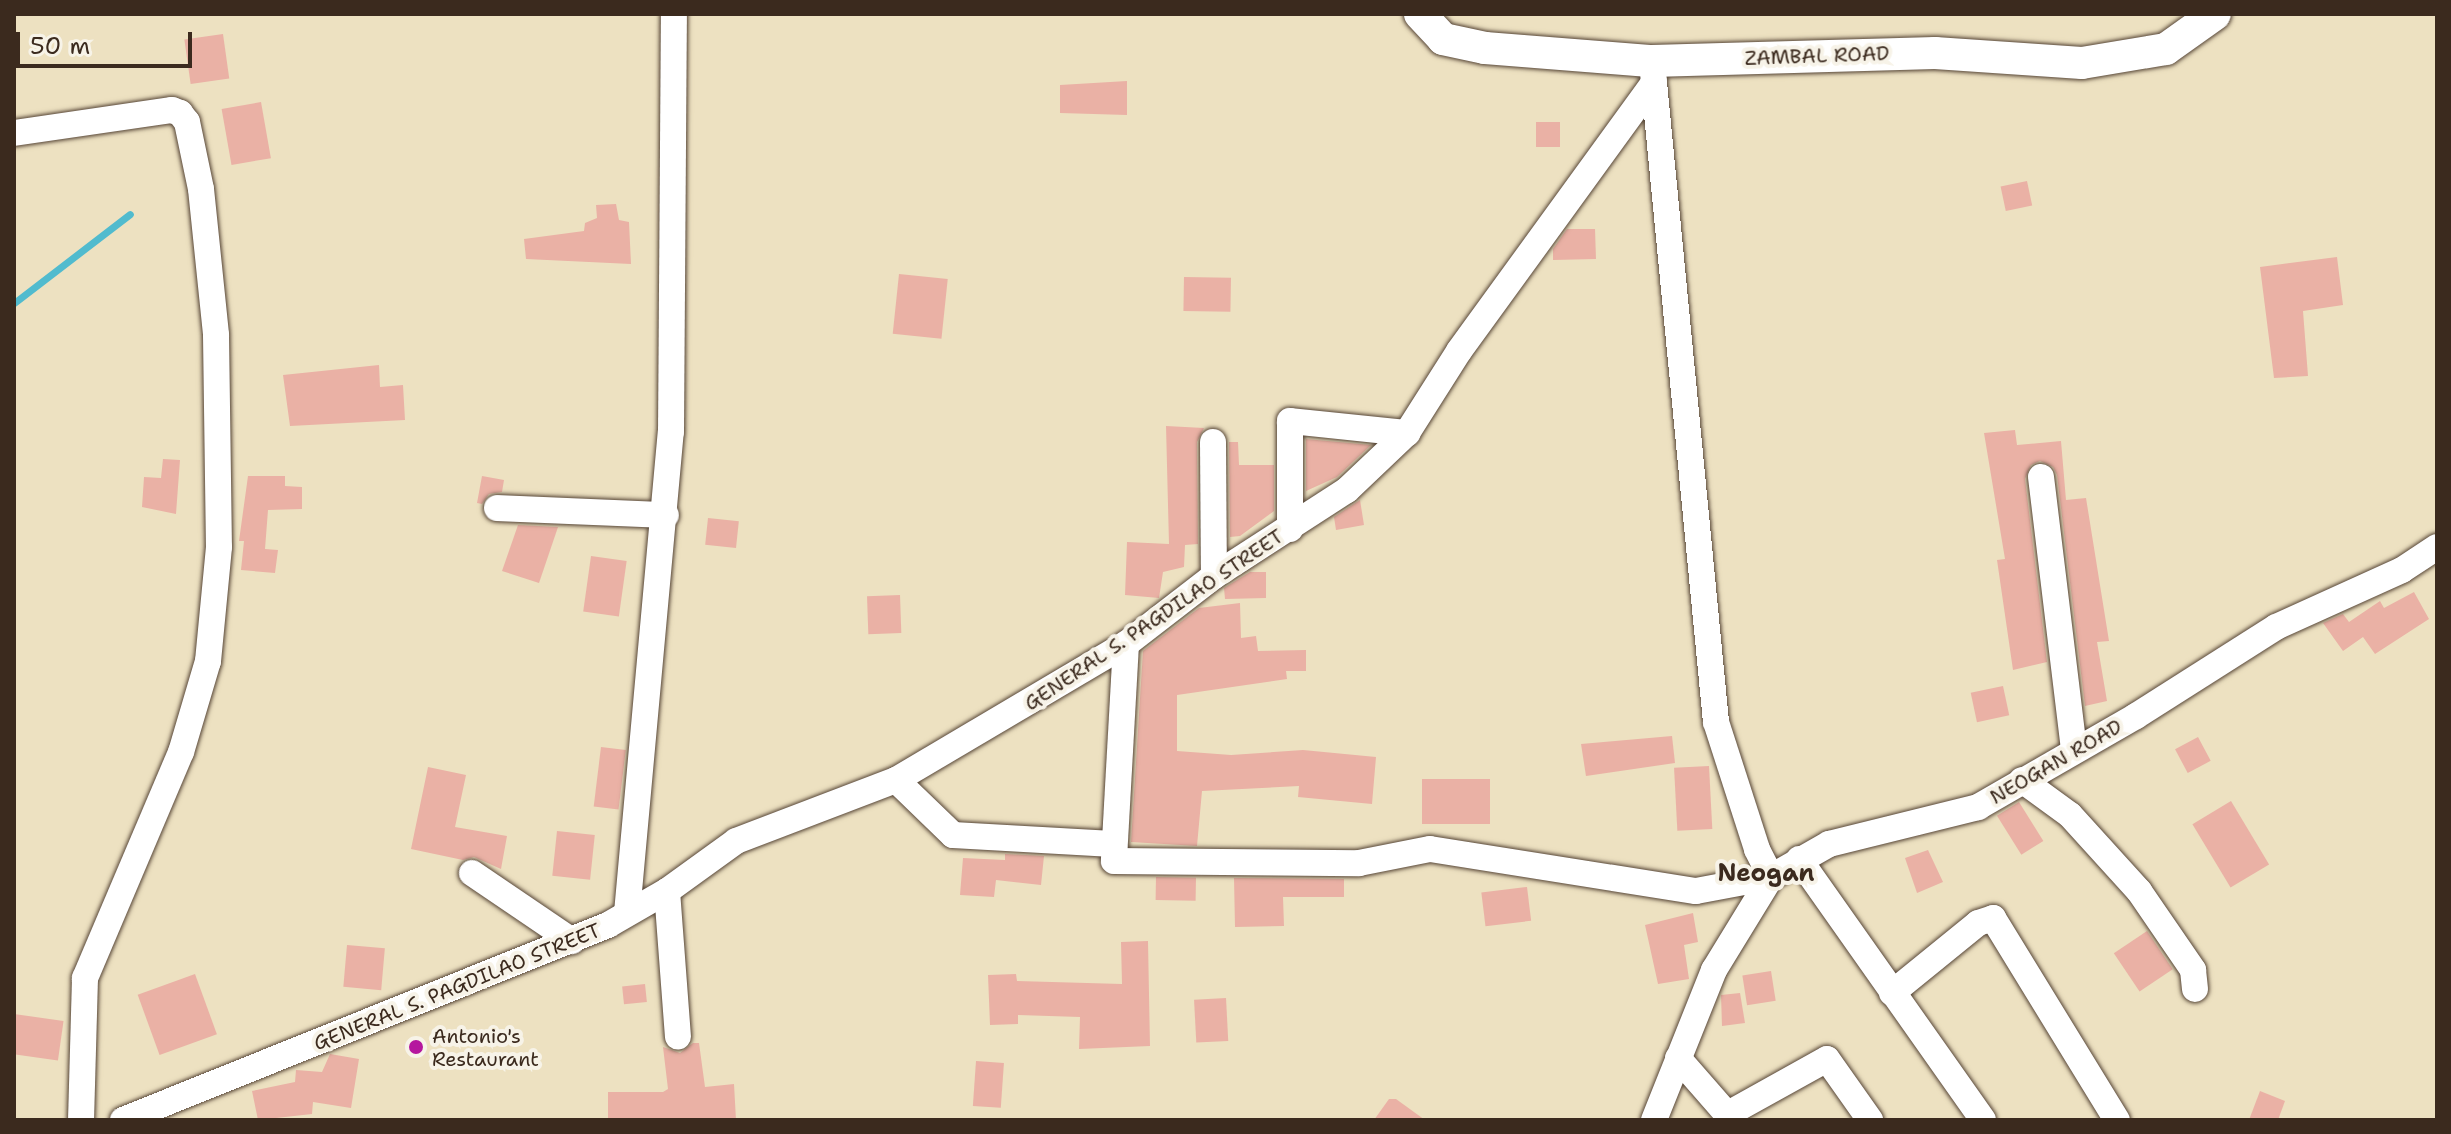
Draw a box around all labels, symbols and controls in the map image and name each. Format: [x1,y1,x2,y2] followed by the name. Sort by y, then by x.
[20,16,196,66] scale bar
[30,30,90,62] text: 50 m
[1744,41,1890,71] street label: ZAMBAL ROAD
[1020,524,1288,716] street label: GENERAL S. PAGDILAO STREET
[1986,714,2126,810] street label: NEOGAN ROAD
[1717,860,1815,888] district label: Neogan
[310,918,604,1056] street label: GENERAL S. PAGDILAO STREET
[432,1024,539,1071] place label: Antonio's Restaurant
[407,1038,425,1056] marker: Antonio's Restaurant

